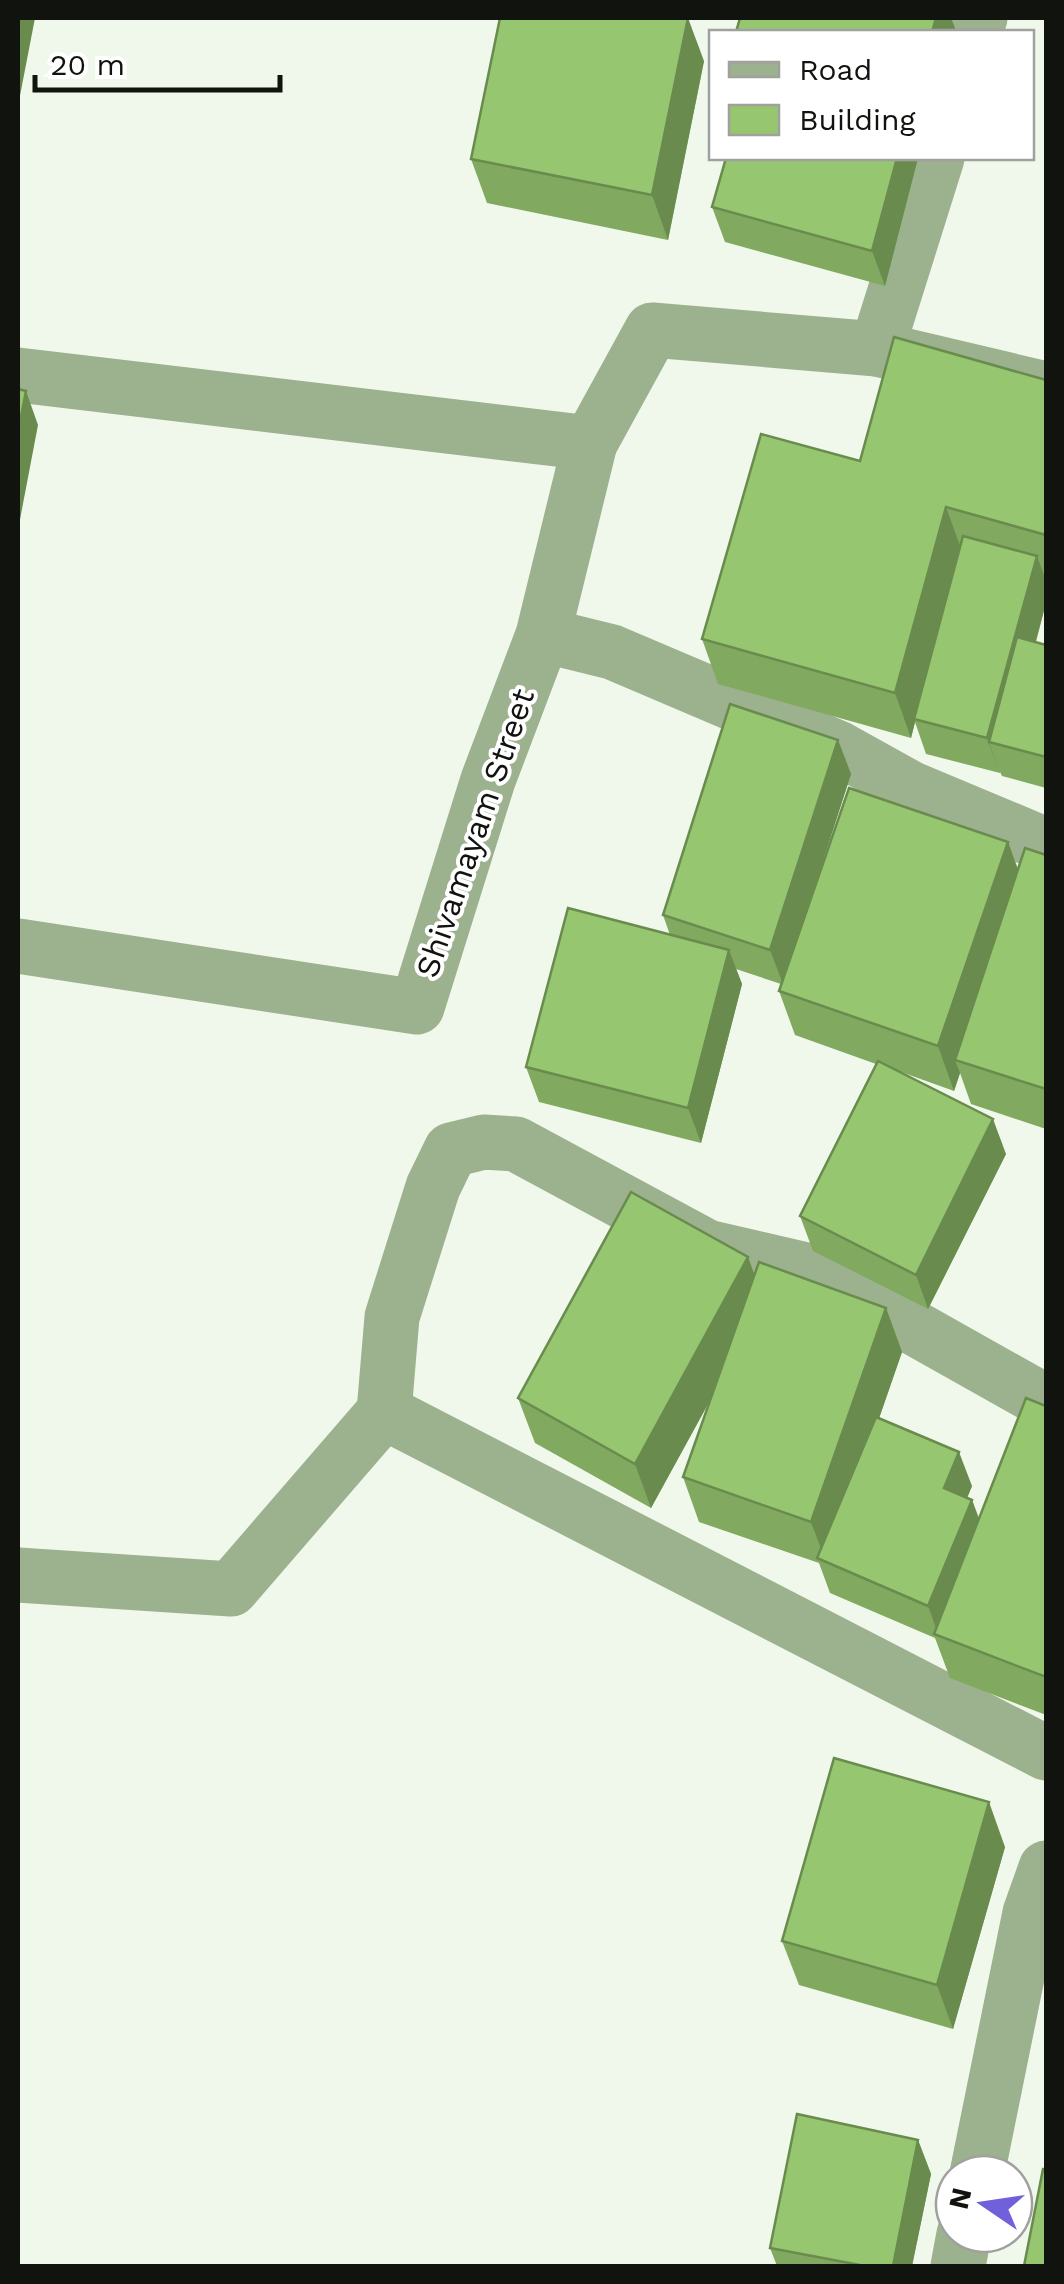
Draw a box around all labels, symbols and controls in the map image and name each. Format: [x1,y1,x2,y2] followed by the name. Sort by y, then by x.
[35,30,280,92] scale bar
[709,30,1034,160] legend
[50,47,125,82] text: 20 m
[799,52,872,87] text: Road
[799,102,916,137] text: Building
[408,684,542,982] street label: Shivamayam Street
[934,2154,1034,2254] north arrow
[942,2185,979,2212] text: N

